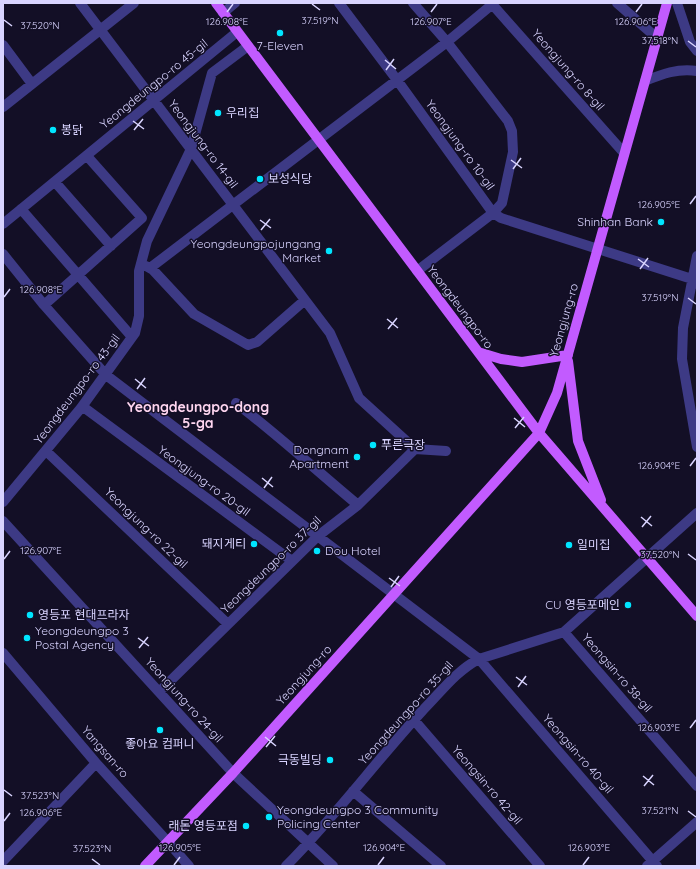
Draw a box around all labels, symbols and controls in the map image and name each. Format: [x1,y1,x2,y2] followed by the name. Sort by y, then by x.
[302,14,338,27] text: 37.519°N
[206,15,248,28] text: 126.908°E
[410,15,452,28] text: 126.907°E
[615,15,657,28] text: 126.906°E
[20,19,60,32] text: 37.520°N
[529,26,608,113] street label: Yeongjung-ro 8-gil
[275,28,285,38] marker: 7-Eleven
[642,34,678,47] text: 37.518°N
[97,36,211,132] street label: Yeongdeungpo-ro 45-gil
[256,38,304,53] place label: 7-Eleven
[165,96,242,191] street label: Yeongjung-ro 14-gil
[423,97,498,193] street label: Yeongjung-ro 10-gil
[226,105,259,120] place label: 우리집
[213,108,223,118] marker: 우리집
[61,122,83,137] place label: 봉닭
[48,125,58,135] marker: 봉닭
[268,171,312,186] place label: 보성식당
[255,174,265,184] marker: 보성식당
[638,198,681,211] text: 126.905°E
[577,214,653,229] place label: Shinhan Bank
[656,217,666,227] marker: Shinhan Bank
[191,236,321,265] place label: Yeongdeungpojungang Market
[324,246,334,256] marker: Yeongdeungpojungang Market
[424,262,497,351] street label: Yeongdeungpo-ro
[546,281,581,358] street label: Yeongjung-ro
[20,283,62,296] text: 126.908°E
[642,291,678,304] text: 37.519°N
[30,331,123,447] street label: Yeongdeungpo-ro 43-gil
[127,398,269,432] district label: Yeongdeungpo-dong 5-ga
[381,437,425,452] place label: 푸른극장
[368,440,378,450] marker: 푸른극장
[155,442,253,519] street label: Yeongjung-ro 20-gil
[289,442,349,471] place label: Dongnam Apartment
[352,452,362,462] marker: Dongnam Apartment
[638,459,680,472] text: 126.904°E
[102,484,191,571] street label: Yeongjung-ro 22-gil
[217,513,324,616] street label: Yeongdeungpo-ro 37-gil
[202,536,246,551] place label: 돼지게티
[577,537,610,552] place label: 일미집
[249,539,259,549] marker: 돼지게티
[564,540,574,550] marker: 일미집
[325,543,381,558] place label: Dou Hotel
[20,544,62,557] text: 126.907°E
[312,546,322,556] marker: Dou Hotel
[640,548,680,561] text: 37.520°N
[545,597,620,612] place label: CU 영등포메인
[623,600,633,610] marker: CU 영등포메인
[38,607,130,622] place label: 영등포 현대프라자
[25,610,35,620] marker: 영등포 현대프라자
[35,623,129,652] place label: Yeongdeungpo 3 Postal Agency
[579,630,656,715] street label: Yeongsin-ro 38-gil
[22,633,32,643] marker: Yeongdeungpo 3 Postal Agency
[273,642,334,708] street label: Yeongjung-ro
[142,654,226,745] street label: Yeongjung-ro 24-gil
[355,658,456,768] street label: Yeongdeungpo-ro 35-gil
[540,711,617,796] street label: Yeongsin-ro 40-gil
[638,721,680,734] text: 126.903°E
[79,723,132,781] street label: Yangsan-ro
[155,725,165,735] marker: 좋아요 컴퍼니
[125,736,195,751] place label: 좋아요 컴퍼니
[449,742,526,827] street label: Yeongsin-ro 42-gil
[278,752,322,767] place label: 극동빌딩
[325,755,335,765] marker: 극동빌딩
[21,789,59,802] text: 37.523°N
[277,802,438,831] place label: Yeongdeungpo 3 Community Policing Center
[642,804,678,817] text: 37.521°N
[20,806,62,819] text: 126.906°E
[264,812,274,822] marker: Yeongdeungpo 3 Community Policing Center
[168,818,238,833] place label: 래돈 영등포점
[241,821,251,831] marker: 래돈 영등포점
[159,841,202,854] text: 126.905°E
[363,841,405,854] text: 126.904°E
[568,841,610,854] text: 126.903°E
[73,842,111,855] text: 37.523°N

